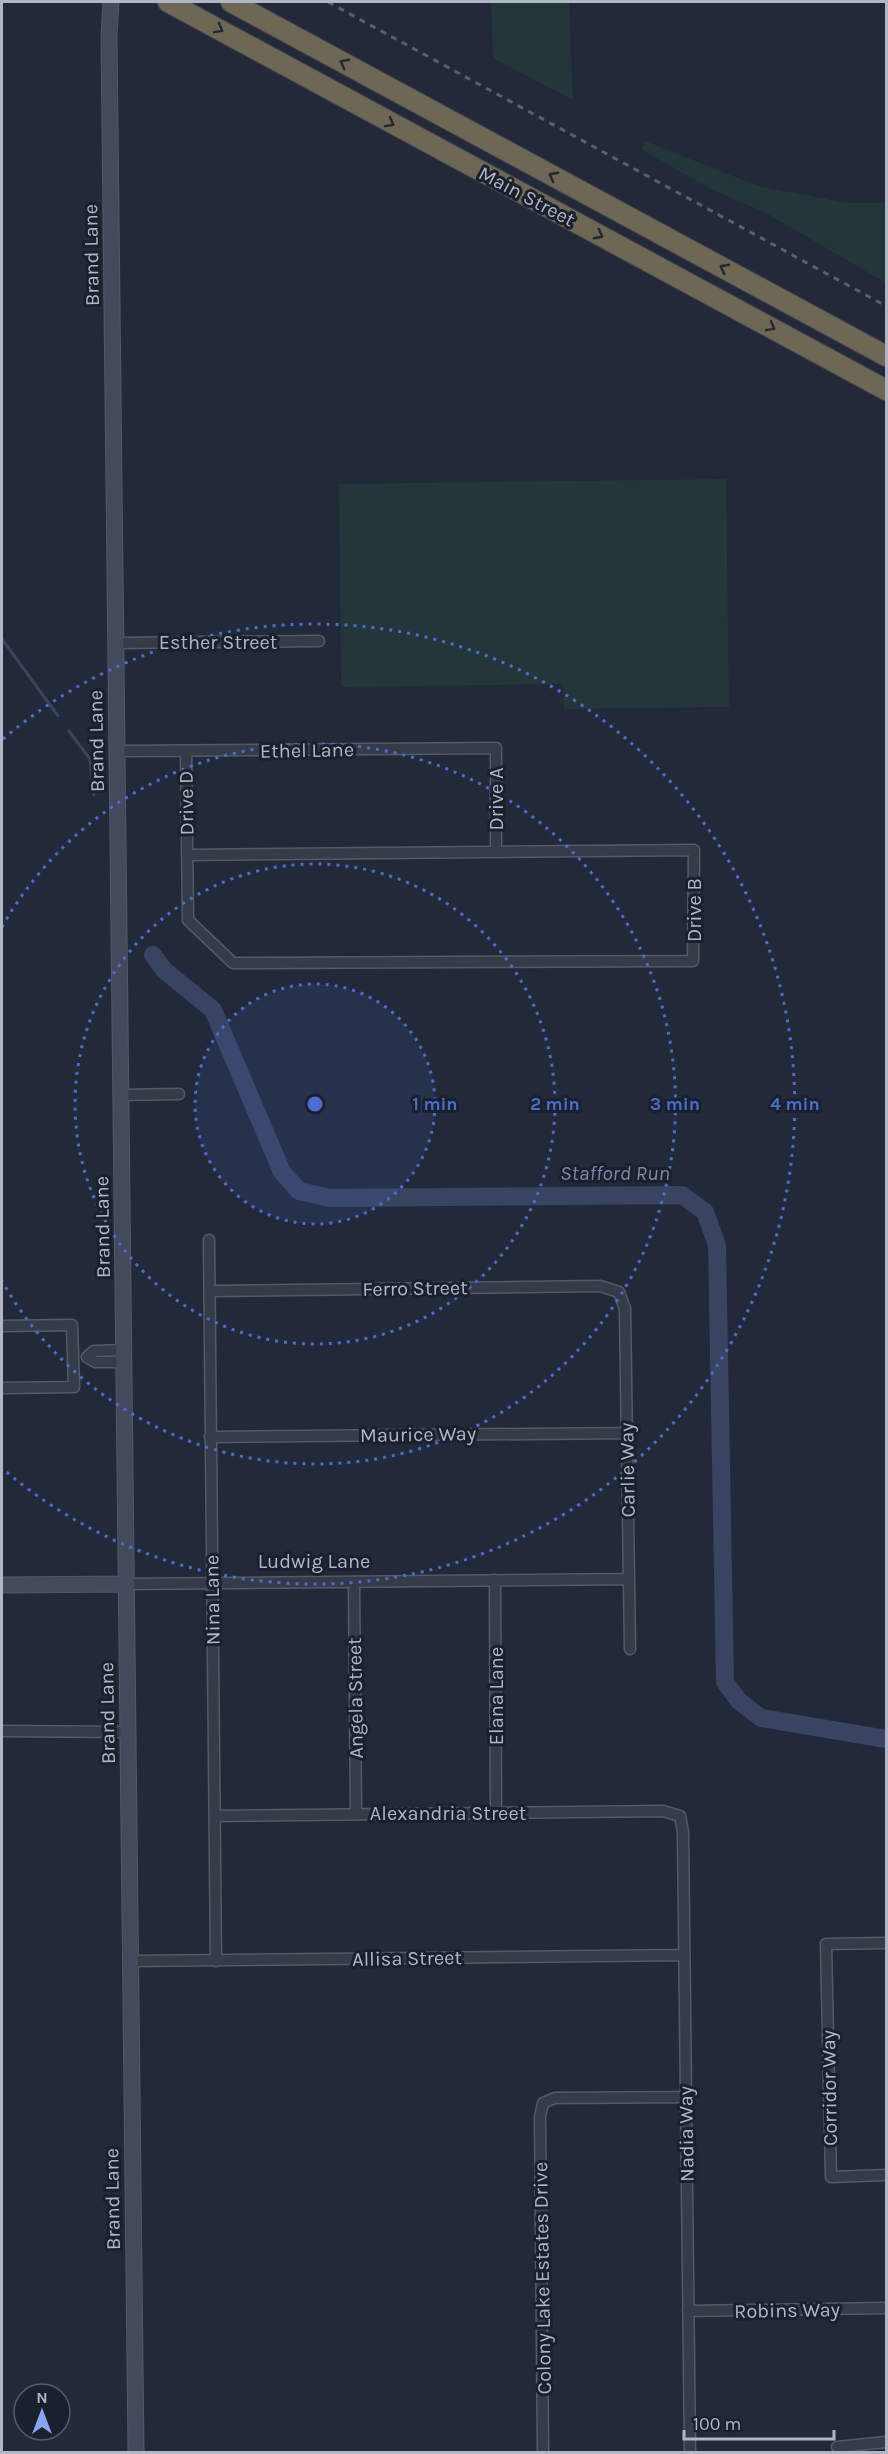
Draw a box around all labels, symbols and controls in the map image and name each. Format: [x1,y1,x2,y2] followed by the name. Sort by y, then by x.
[213,22,223,33] one-way arrow
[340,59,350,70] one-way arrow
[384,116,394,127] one-way arrow
[475,161,579,232] street label: Main Street
[548,172,559,183] one-way arrow
[79,204,104,306] street label: Brand Lane
[593,228,604,239] one-way arrow
[720,264,730,275] one-way arrow
[765,320,775,331] one-way arrow
[159,631,278,654] street label: Esther Street
[84,690,109,792] street label: Brand Lane
[260,738,354,763] street label: Ethel Lane
[485,768,508,830] street label: Drive A
[174,770,199,836] street label: Drive D
[683,878,706,942] street label: Drive B
[412,1093,458,1115] text: 1 min
[530,1093,580,1115] text: 2 min
[650,1093,700,1115] text: 3 min
[770,1093,820,1115] text: 4 min
[305,1094,325,1114] centre of rings
[560,1161,670,1185] water label: Stafford Run
[90,1176,115,1278] street label: Brand Lane
[362,1276,468,1301] street label: Ferro Street
[360,1422,476,1447] street label: Maurice Way
[615,1422,640,1518] street label: Carlie Way
[258,1550,370,1573] street label: Ludwig Lane
[200,1555,225,1645] street label: Nina Lane
[343,1637,368,1759] street label: Angela Street
[485,1647,508,1745] street label: Elana Lane
[95,1662,120,1764] street label: Brand Lane
[370,1802,527,1825] street label: Alexandria Street
[352,1946,463,1971] street label: Allisa Street
[817,2030,842,2146] street label: Corridor Way
[674,2086,699,2182] street label: Nadia Way
[100,2148,125,2250] street label: Brand Lane
[529,2162,556,2394] street label: Colony Lake Estates Drive
[734,2298,840,2323] street label: Robins Way
[12,2382,72,2442] north arrow
[36,2388,48,2407] text: N
[684,2403,834,2441] scale bar
[693,2413,741,2435] text: 100 m

